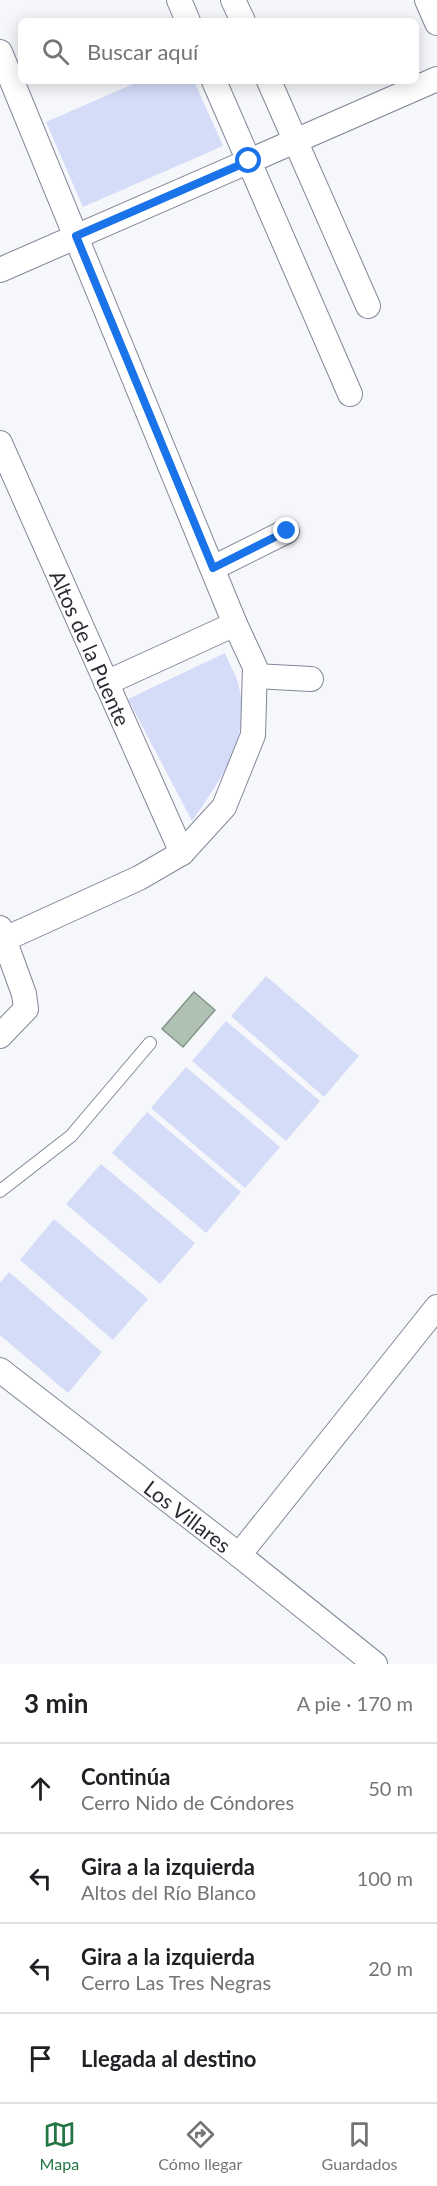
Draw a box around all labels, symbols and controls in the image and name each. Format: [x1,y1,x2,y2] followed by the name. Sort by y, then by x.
[18,18,419,84] search box
[39,35,72,68] icon: search
[87,38,198,65] text: Buscar aquí
[235,147,261,173] route start
[273,517,299,543] route end
[45,566,136,729] street label: Altos de la Puente
[140,1474,236,1557] street label: Los Villares
[24,1687,88,1719] text: 3 min
[297,1691,413,1715] text: A pie · 170 m
[81,1763,170,1790] text: Continúa
[24,1772,57,1805] icon: ahead
[368,1776,413,1800] text: 50 m
[81,1790,294,1814] text: Cerro Nido de Cóndores
[81,1853,255,1880] text: Gira a la izquierda
[24,1862,57,1895] icon: left
[357,1866,413,1890] text: 100 m
[81,1880,256,1904] text: Altos del Río Blanco
[81,1943,255,1970] text: Gira a la izquierda
[24,1952,57,1985] icon: left
[368,1956,413,1980] text: 20 m
[81,1970,271,1994] text: Cerro Las Tres Negras
[24,2042,57,2075] icon: arrive
[81,2045,257,2072] text: Llegada al destino
[40,2118,79,2173] tab: Mapa
[158,2118,242,2173] tab: Cómo llegar
[322,2118,397,2173] tab: Guardados

